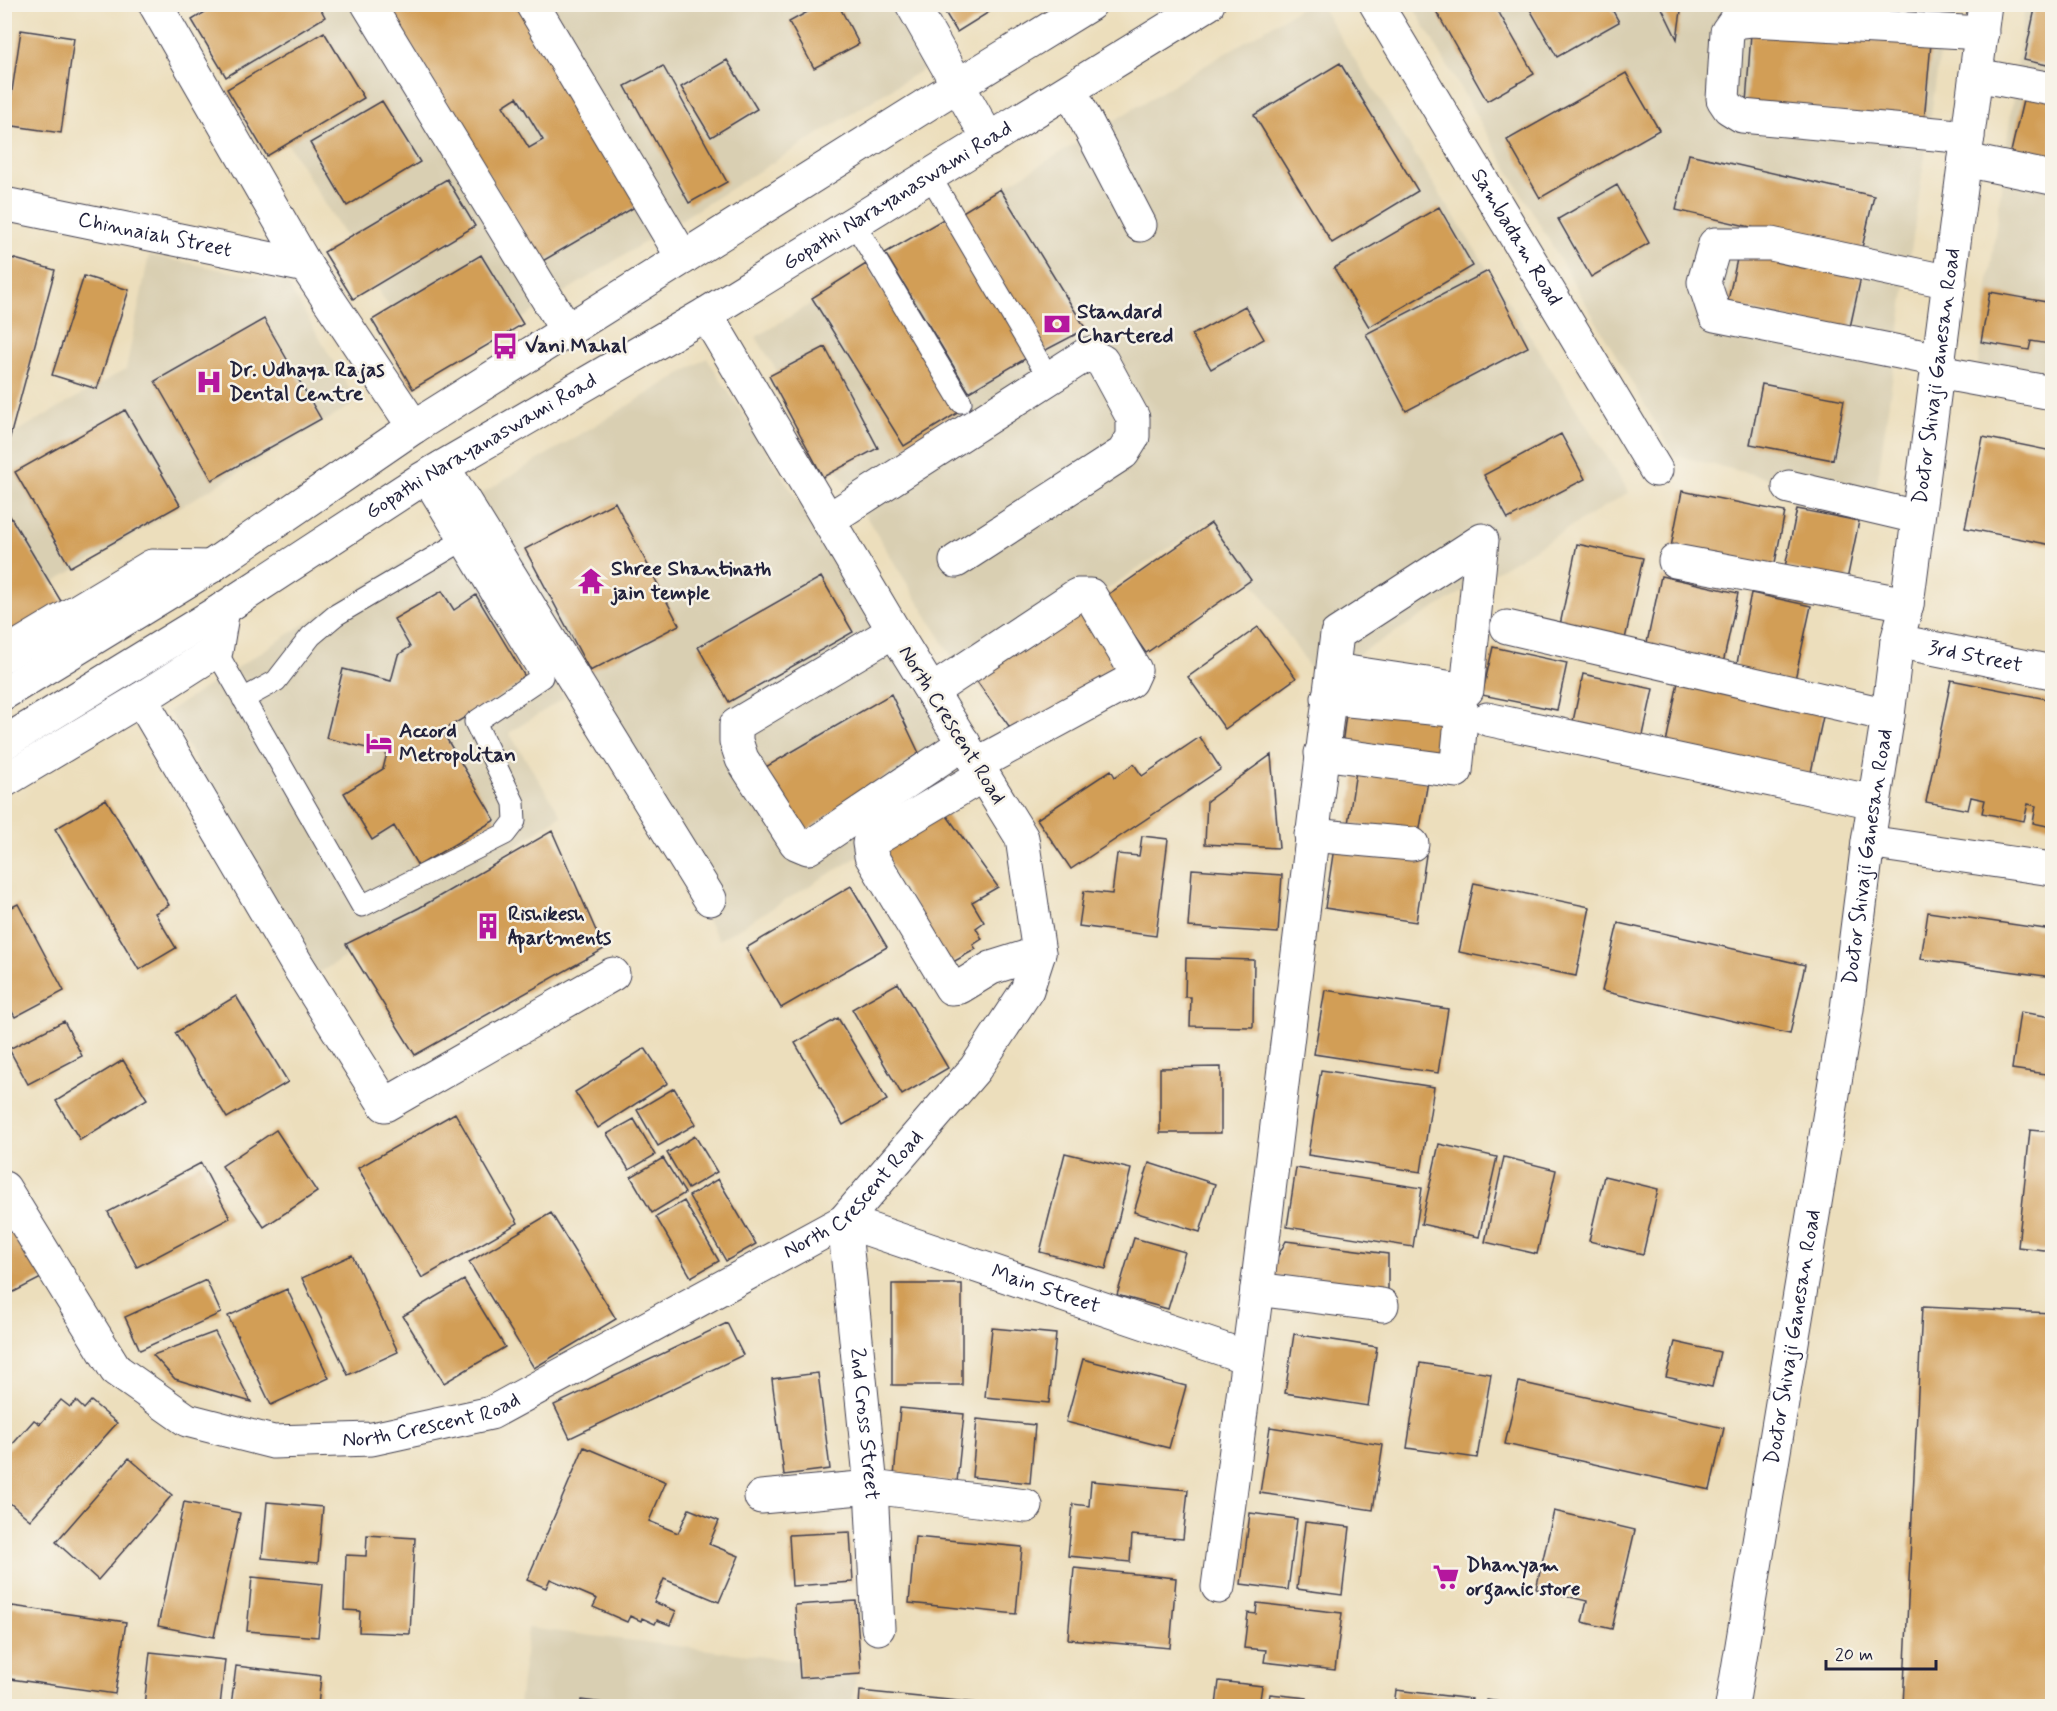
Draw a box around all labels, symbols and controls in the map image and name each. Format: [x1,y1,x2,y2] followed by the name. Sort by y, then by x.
[777,114,1018,277] street label: Gopathi Narayanaswami Road
[1464,163,1568,311] street label: Sambadam Road
[75,206,234,264] street label: Chinnaiah Street
[1906,246,1967,506] street label: Doctor Shivaji Ganesan Road
[1077,298,1174,350] place label: Standard Chartered
[1042,309,1072,339] bank icon: Standard Chartered
[490,331,520,361] bus stop icon: Vani Mahal
[525,332,627,360] place label: Vani Mahal
[229,356,385,408] place label: Dr. Udhaya Rajas Dental Centre
[360,366,602,526] street label: Gopathi Narayanaswami Road
[194,367,224,397] hospital icon: Dr. Udhaya Rajas Dental Centre
[610,555,772,607] place label: Shree Shantinath jain temple
[576,566,606,596] temple icon: Shree Shantinath jain temple
[1926,634,2025,680] street label: 3rd Street
[892,640,1012,810] street label: North Crescent Road
[399,717,516,769] place label: Accord Metropolitan
[1836,727,1900,986] street label: Doctor Shivaji Ganesan Road
[364,728,394,758] hotel icon: Accord Metropolitan
[508,900,612,953] place label: Rishikesh Apartments
[473,911,503,941] building icon: Rishikesh Apartments
[778,1124,930,1265] street label: North Crescent Road
[1758,1208,1828,1466] street label: Doctor Shivaji Ganesan Road
[988,1258,1104,1321] street label: Main Street
[843,1346,886,1501] street label: 2nd Cross Street
[342,1386,525,1454] street label: North Crescent Road
[1466,1551,1581,1605] place label: Dhanyam organic store
[1431,1562,1461,1592] supermarket icon: Dhanyam organic store
[1826,1633,1936,1671] scale bar
[1835,1643,1873,1667] text: 20 m

